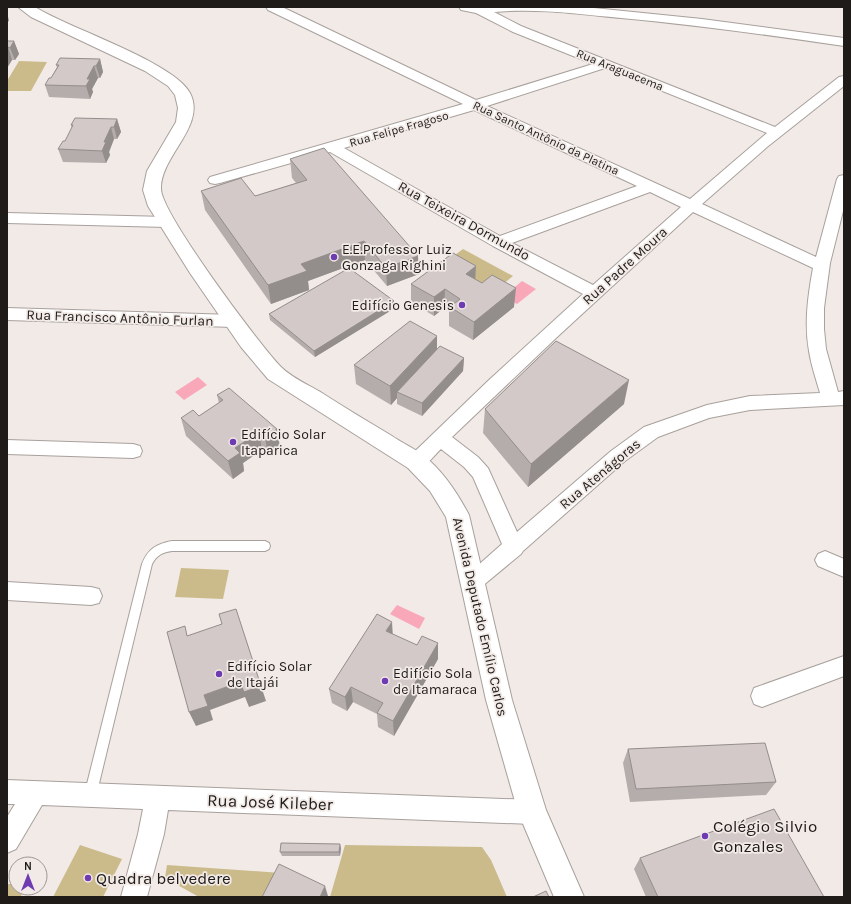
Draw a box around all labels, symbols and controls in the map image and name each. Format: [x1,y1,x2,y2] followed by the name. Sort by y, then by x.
[574,46,666,94] street label: Rua Araguacema
[471,98,621,178] street label: Rua Santo Antônio da Platina
[348,108,450,150] street label: Rua Felipe Fragoso
[395,178,533,264] street label: Rua Teixeira Dormundo
[579,223,671,309] street label: Rua Padre Moura
[342,241,452,274] place label: E.E.Professor Luiz Gonzaga Righini
[329,252,339,262] marker: E.E.Professor Luiz Gonzaga Righini
[352,297,454,314] place label: Edifício Genesis
[457,300,467,310] marker: Edifício Genesis
[26,306,214,330] street label: Rua Francisco Antônio Furlan
[241,426,326,459] place label: Edifício Solar Itaparica
[556,435,644,513] street label: Rua Atenágoras
[228,437,238,447] marker: Edifício Solar Itaparica
[449,516,511,718] street label: Avenida Deputado Emílio Carlos
[227,658,312,691] place label: Edifício Solar de Itajái
[393,665,477,698] place label: Edifício Sola de Itamaraca
[214,669,224,679] marker: Edifício Solar de Itajái
[380,676,390,686] marker: Edifício Sola de Itamaraca
[207,790,334,814] street label: Rua José Kileber
[713,816,817,856] place label: Colégio Silvio Gonzales
[700,831,710,841] marker: Colégio Silvio Gonzales
[8,856,48,896] north arrow
[24,860,32,873] text: N
[96,868,231,888] place label: Quadra belvedere
[83,873,93,883] marker: Quadra belvedere

